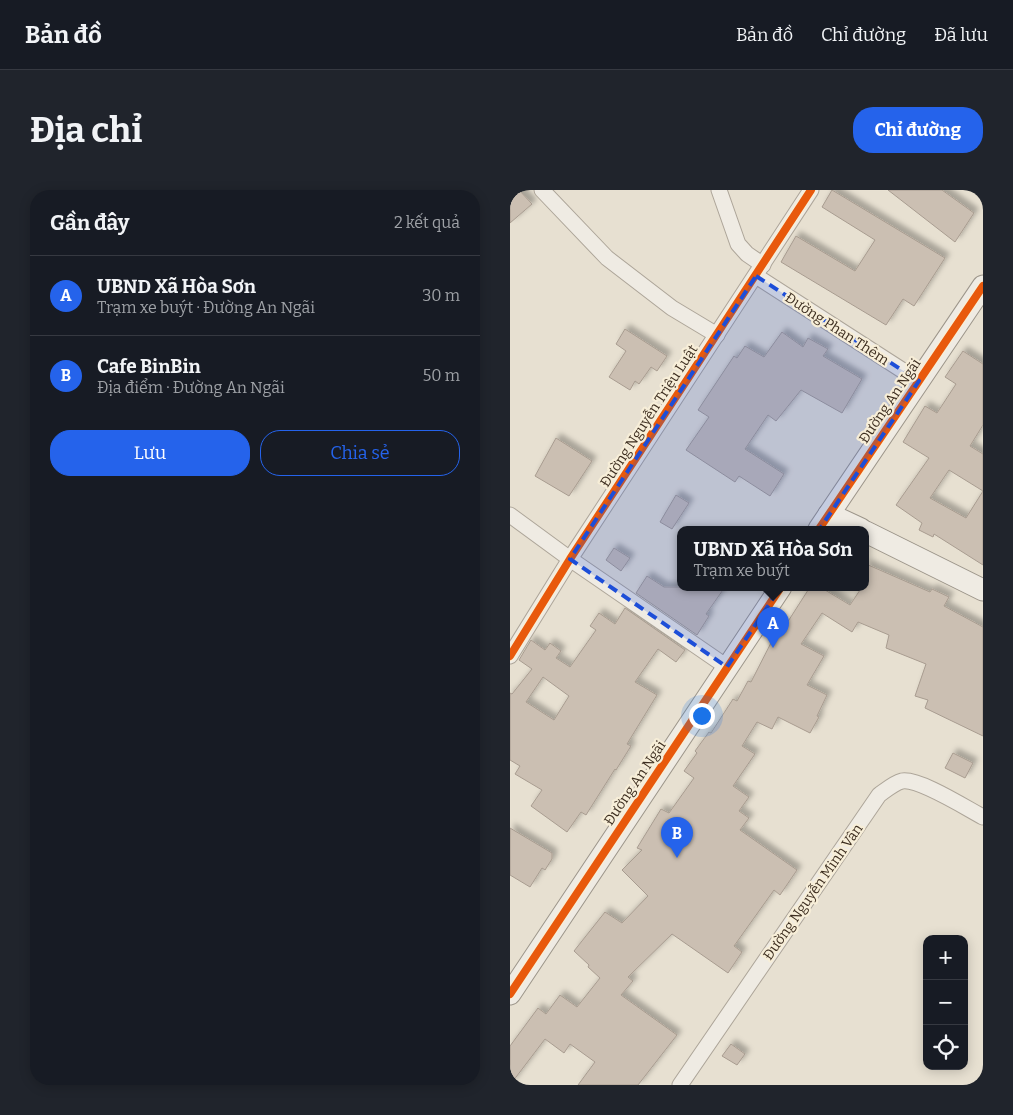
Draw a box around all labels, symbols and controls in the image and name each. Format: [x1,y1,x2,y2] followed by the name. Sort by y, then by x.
[25,21,102,49] text: Bản đồ
[736,24,793,46] text: Bản đồ
[821,24,906,46] text: Chỉ đường
[934,24,988,46] text: Đã lưu
[853,107,983,153] button: Chỉ đường
[30,109,142,151] text: Địa chỉ
[50,210,129,236] text: Gần đây
[394,213,460,232] text: 2 kết quả
[97,275,256,298] text: UBND Xã Hòa Sơn
[60,286,72,305] text: A
[422,286,460,305] text: 30 m
[782,289,893,369] street label: Đường Phan Thêm
[97,298,315,317] text: Trạm xe buýt · Đường An Ngãi
[597,342,701,490] street label: Đường Nguyễn Triệu Luật
[97,355,201,378] text: Cafe BinBin
[856,356,924,446] street label: Đường An Ngãi
[61,366,71,385] text: B
[423,366,460,385] text: 50 m
[97,378,285,397] text: Địa điểm · Đường An Ngãi
[50,430,250,476] button: Lưu
[260,430,460,476] button: Chia sẻ
[677,526,869,591] popup
[694,538,852,561] text: UBND Xã Hòa Sơn
[694,561,790,580] text: Trạm xe buýt
[757,607,789,648] pin: A
[689,703,715,729] your location
[601,738,669,828] street label: Đường An Ngãi
[661,817,693,858] pin: B
[760,821,866,963] street label: Đường Nguyễn Minh Vân
[923,935,968,1070] map controls
[923,935,968,980] button: +
[923,980,968,1025] button: −
[923,1025,968,1070] button: locate

